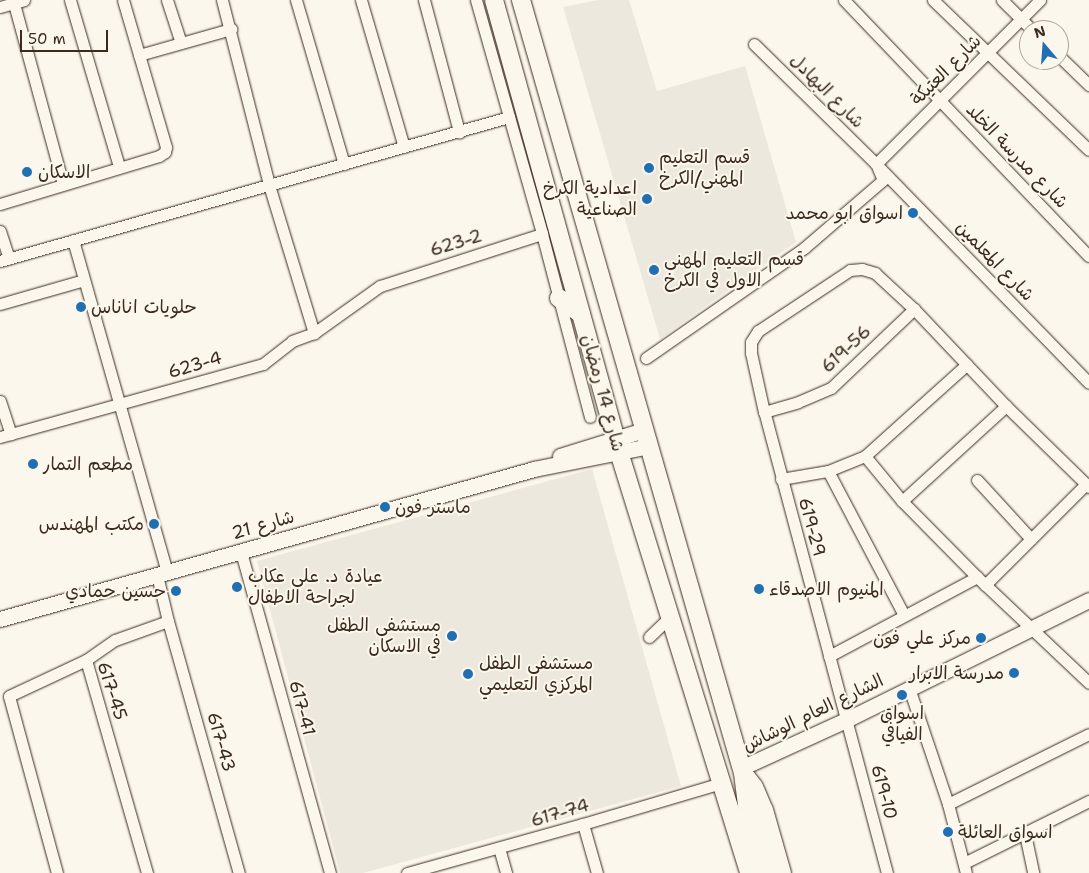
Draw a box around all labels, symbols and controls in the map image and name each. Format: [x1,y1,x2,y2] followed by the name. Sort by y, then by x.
[22,20,110,52] scale bar
[1019,20,1069,70] north arrow
[1032,21,1048,42] text: N
[28,29,66,49] text: 50 m
[906,30,986,110] street label: شارع العتيکة
[785,49,869,133] street label: شارع البهادل
[962,99,1072,213] street label: شارع مدرسة الخلد
[659,147,750,190] place label: قسم التعليم المهني/الكرخ
[38,161,90,183] place label: الاسكان
[643,162,655,174] marker: قسم التعليم المهني/الكرخ
[20,165,34,179] marker: الاسكان
[543,178,637,220] place label: اعدادية الكرخ الصناعية
[641,193,653,205] marker: اعدادية الكرخ الصناعية
[785,202,903,224] place label: اسواق ابو محمد
[907,207,919,219] marker: اسواق ابو محمد
[951,216,1039,306] street label: شارع المعلمين
[427,225,485,261] street label: 623-2
[664,249,804,292] place label: قسم التعليم المهني الاول في الكرخ
[648,264,660,276] marker: قسم التعليم المهني الاول في الكرخ
[91,296,197,318] place label: حلويات اناناس
[75,301,87,313] marker: حلويات اناناس
[817,321,875,377] street label: 619-56
[577,332,629,454] street label: شارع 14 رمضان
[165,347,225,383] street label: 623-4
[43,453,133,475] place label: مطعم التمار
[27,458,39,470] marker: مطعم التمار
[794,495,830,559] street label: 619-29
[395,496,471,518] place label: ماستر فون
[379,501,391,513] marker: ماستر فون
[229,506,297,544] street label: شارع 21
[39,513,144,535] place label: مكتب المهندس
[148,518,160,530] marker: مكتب المهندس
[248,566,383,608] place label: عيادة د. علي عكاب لجراحة الاطفال
[769,578,884,600] place label: المنيوم الاصدقاء
[65,580,166,602] place label: حسين حمادي
[230,580,244,594] marker: عيادة د. علي عكاب لجراحة الاطفال
[753,583,765,595] marker: المنيوم الاصدقاء
[170,585,182,597] marker: حسين حمادي
[327,615,441,658] place label: مستشفى الطفل في الاسكان
[873,627,971,649] place label: مركز علي فون
[445,629,459,643] marker: مستشفى الطفل في الاسكان
[975,632,987,644] marker: مركز علي فون
[479,653,593,696] place label: مستشفى الطفل المركزي التعليمي
[92,659,132,723] street label: 617-45
[909,662,1004,684] place label: مدرسة الابرار
[461,667,475,681] marker: مستشفى الطفل المركزي التعليمي
[1008,667,1020,679] marker: مدرسة الابرار
[739,669,887,757] street label: الشارع العام الوشاش
[284,678,320,738] street label: 617-41
[896,689,908,701] marker: اسواق الفيافي
[880,703,924,746] place label: اسواق الفيافي
[202,710,240,774] street label: 617-43
[866,762,902,822] street label: 619-10
[528,794,592,832] street label: 617-74
[958,821,1052,843] place label: اسواق العائلة
[942,826,954,838] marker: اسواق العائلة

